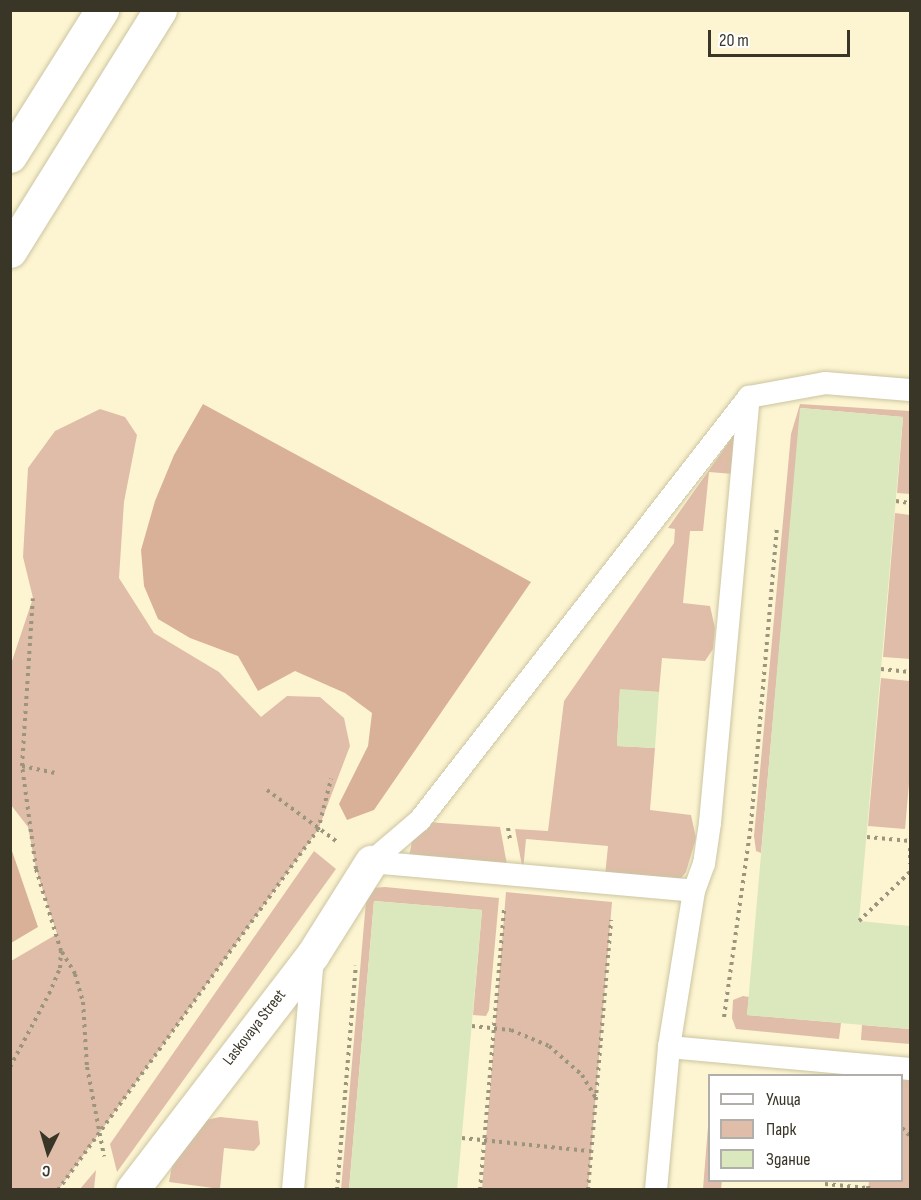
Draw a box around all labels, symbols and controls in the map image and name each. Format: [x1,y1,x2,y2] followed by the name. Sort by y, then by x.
[711,18,854,56] scale bar
[719,30,749,51] text: 20 m
[220,986,290,1070] street label: Laskovaya Street
[708,1074,903,1182] legend
[766,1089,801,1110] text: Улица
[766,1119,796,1140] text: Парк
[18,1122,78,1182] north arrow
[766,1149,811,1170] text: Здание
[41,1161,51,1180] text: С

